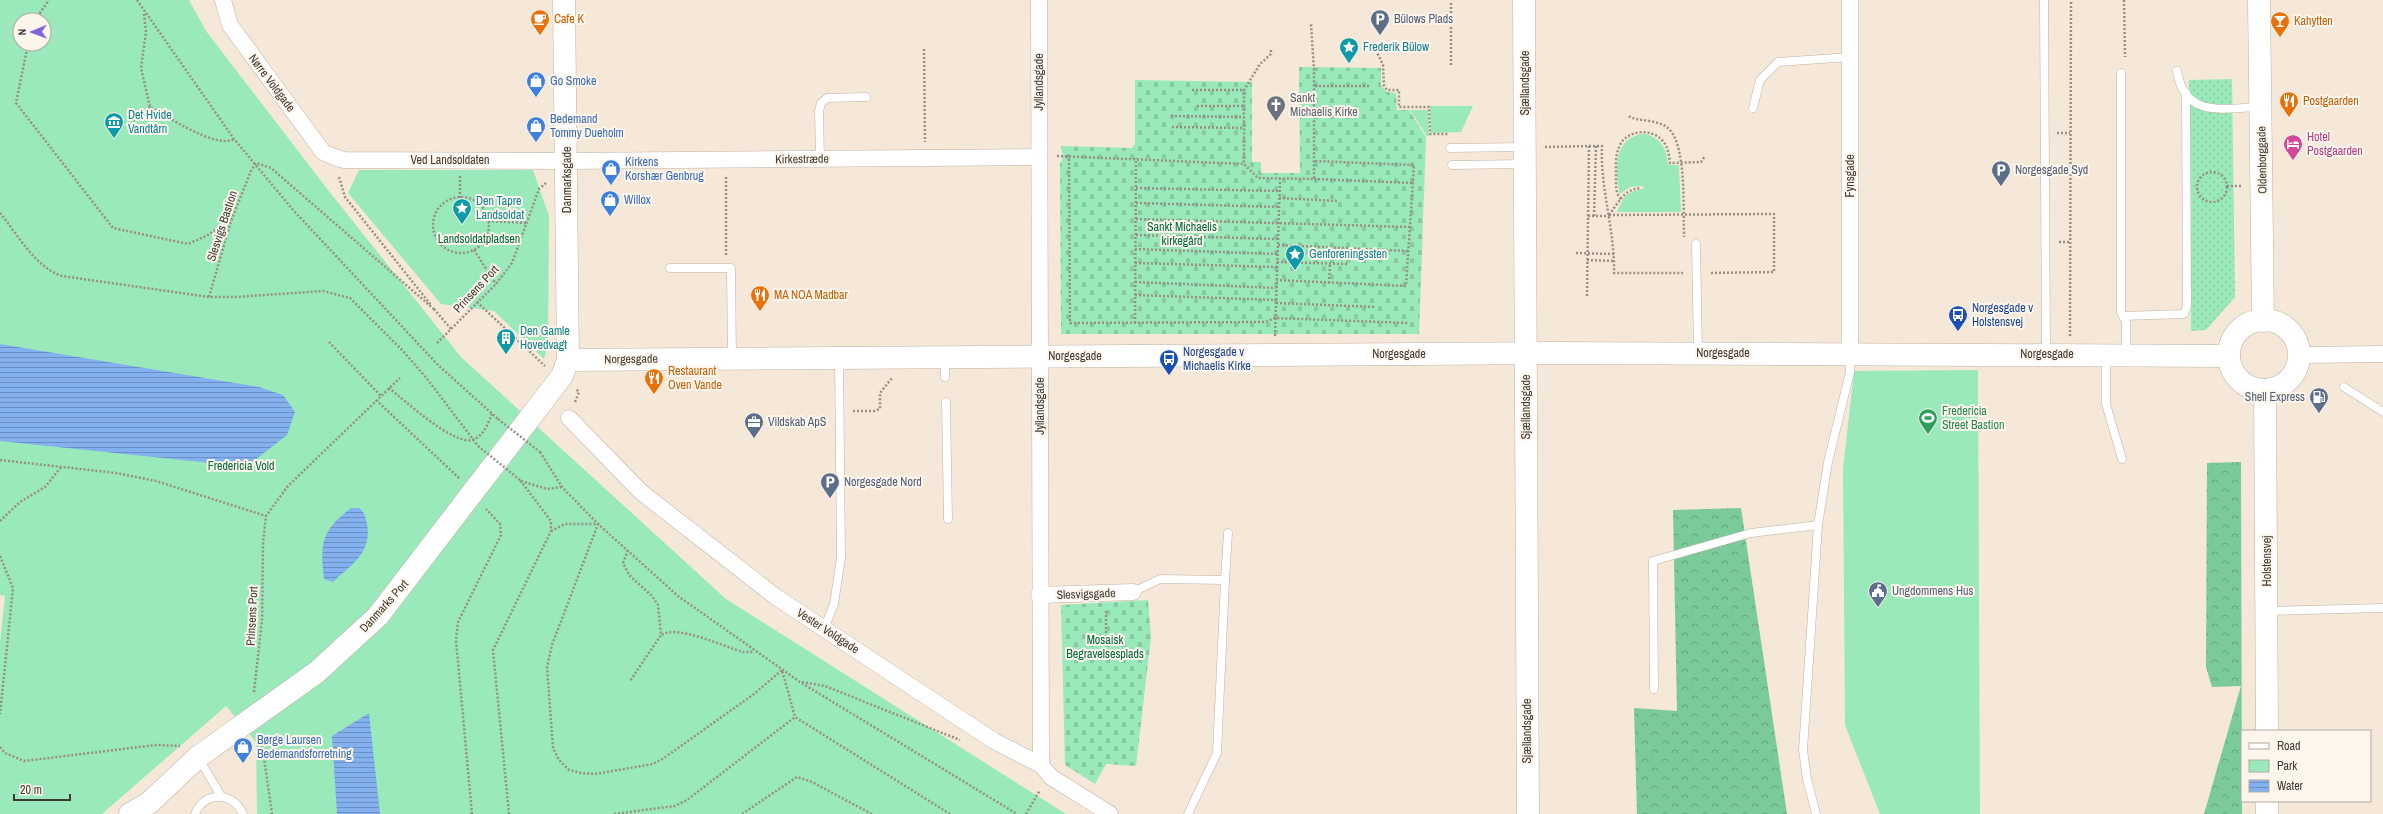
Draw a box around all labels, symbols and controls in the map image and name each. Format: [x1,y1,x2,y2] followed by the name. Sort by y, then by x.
[529,8,551,36] cafe icon: Cafe K
[1369,8,1391,36] parking icon: Bülows Plads
[2269,10,2291,38] bar icon: Kahytten
[554,11,585,27] place label: Cafe K
[1394,11,1453,27] place label: Bülows Plads
[12,12,52,52] north arrow
[2294,13,2333,29] place label: Kahytten
[15,29,29,36] text: N
[1338,36,1360,64] place icon: Frederik Bülow
[1363,39,1430,55] place label: Frederik Bülow
[1517,50,1533,116] street label: Sjællandsgade
[245,51,299,115] street label: Nørre Voldgade
[1031,53,1047,111] street label: Jyllandsgade
[525,70,547,98] shop icon: Go Smoke
[550,73,597,89] place label: Go Smoke
[1290,90,1358,120] place label: Sankt Michaelis Kirke
[2278,90,2300,118] restaurant icon: Postgaarden
[2303,93,2359,109] place label: Postgaarden
[1265,94,1287,122] church icon: Sankt Michaelis Kirke
[128,107,172,137] place label: Det Hvide Vandtårn
[103,111,125,139] museum icon: Det Hvide Vandtårn
[550,111,624,141] place label: Bedemand Tommy Dueholm
[525,115,547,143] shop icon: Bedemand Tommy Dueholm
[2253,126,2271,194] street label: Oldenborggade
[2307,129,2363,159] place label: Hotel Postgaarden
[2282,133,2304,161] hotel icon: Hotel Postgaarden
[559,147,575,213] street label: Danmarksgade
[775,151,829,167] street label: Kirkestræde
[411,152,489,168] street label: Ved Landsoldaten
[625,154,704,184] place label: Kirkens Korshær Genbrug
[1842,154,1858,198] street label: Fynsgade
[600,158,622,186] shop icon: Kirkens Korshær Genbrug
[1990,159,2012,187] parking icon: Norgesgade Syd
[2015,162,2088,178] place label: Norgesgade Syd
[203,189,241,263] street label: Slesvigs Bastion
[599,189,621,217] shop icon: Willox
[624,192,651,208] place label: Willox
[476,193,524,223] place label: Den Tapre Landsoldat
[451,197,473,225] place icon: Den Tapre Landsoldat
[1147,219,1217,249] park label: Sankt Michaelis kirkegård
[438,231,520,247] park label: Landsoldatpladsen
[1284,243,1306,271] place icon: Genforeningssten
[1309,246,1387,262] place label: Genforeningssten
[450,262,502,316] street label: Prinsens Port
[749,284,771,312] restaurant icon: MA NOA Madbar
[774,287,849,303] place label: MA NOA Madbar
[1972,300,2033,330] place label: Norgesgade v Holstensvej
[1947,304,1969,332] bus stop icon: Norgesgade v Holstensvej
[520,323,570,353] place label: Den Gamle Hovedvagt
[495,327,517,355] building icon: Den Gamle Hovedvagt
[1183,344,1251,374] place label: Norgesgade v Michaelis Kirke
[1696,345,1750,361] street label: Norgesgade
[1372,346,1426,362] street label: Norgesgade
[2020,346,2074,362] street label: Norgesgade
[1048,348,1102,364] street label: Norgesgade
[1158,348,1180,376] bus stop icon: Norgesgade v Michaelis Kirke
[604,351,658,367] street label: Norgesgade
[668,363,722,393] place label: Restaurant Oven Vande
[643,367,665,395] restaurant icon: Restaurant Oven Vande
[1518,374,1534,440] street label: Sjællandsgade
[1032,377,1048,435] street label: Jyllandsgade
[2308,386,2330,414] fuel station icon: Shell Express
[2245,389,2305,405] place label: Shell Express
[1942,403,2004,433] place label: Fredericia Street Bastion
[1917,407,1939,435] sports icon: Fredericia Street Bastion
[743,411,765,439] office icon: Vildskab ApS
[768,414,827,430] place label: Vildskab ApS
[208,458,274,474] park label: Fredericia Vold
[819,471,841,499] parking icon: Norgesgade Nord
[844,474,922,490] place label: Norgesgade Nord
[2259,536,2275,586] street label: Holstensvej
[356,576,412,636] street label: Danmarks Port
[1867,580,1889,608] public building icon: Ungdommens Hus
[1892,583,1974,599] place label: Ungdommens Hus
[1056,585,1116,603] street label: Slesvigsgade
[242,586,262,646] street label: Prinsens Port
[794,605,862,657] street label: Vester Voldgade
[1066,632,1144,662] park label: Mosaisk Begravelsesplads
[1519,698,1535,764] street label: Sjællandsgade
[2241,730,2371,802] legend
[257,732,352,762] place label: Børge Laursen Bedemandsforretning
[232,736,254,764] shop icon: Børge Laursen Bedemandsforretning
[2277,738,2301,754] text: Road
[2277,758,2297,774] text: Park
[14,776,70,802] scale bar
[2277,778,2304,794] text: Water
[20,782,42,798] text: 20 m

